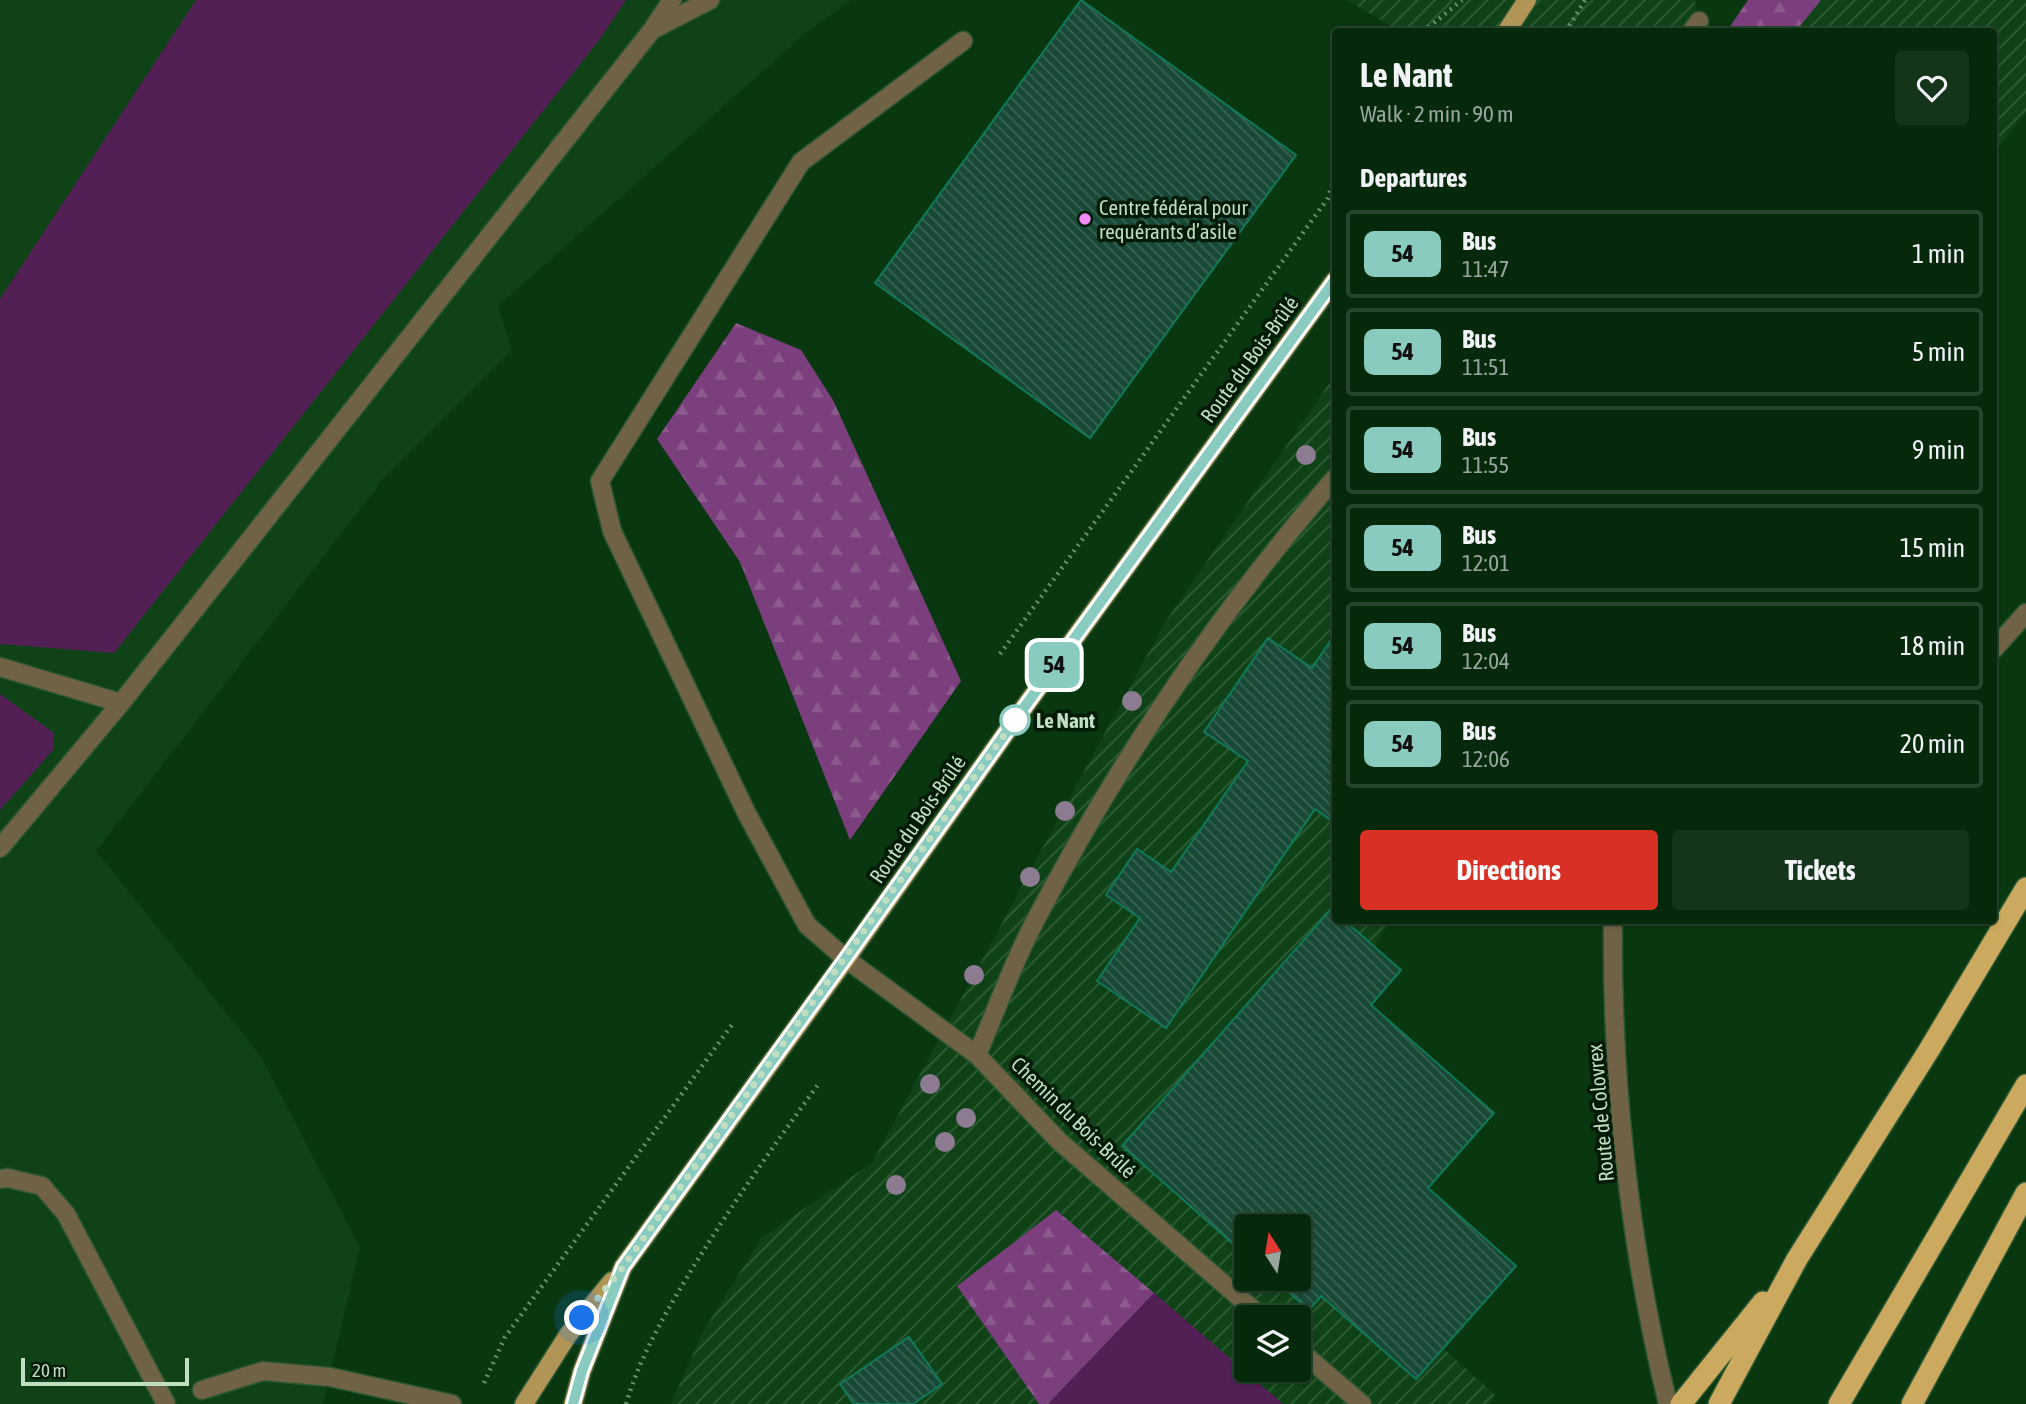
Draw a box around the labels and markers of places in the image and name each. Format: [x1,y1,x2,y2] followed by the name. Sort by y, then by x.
[1099,195,1248,243] place label: Centre fédéral pour requérants d’asile
[1077,211,1093,227] marker: Centre fédéral pour requérants d’asile
[1000,705,1030,735] marker: Le Nant
[1036,708,1095,732] place label: Le Nant

